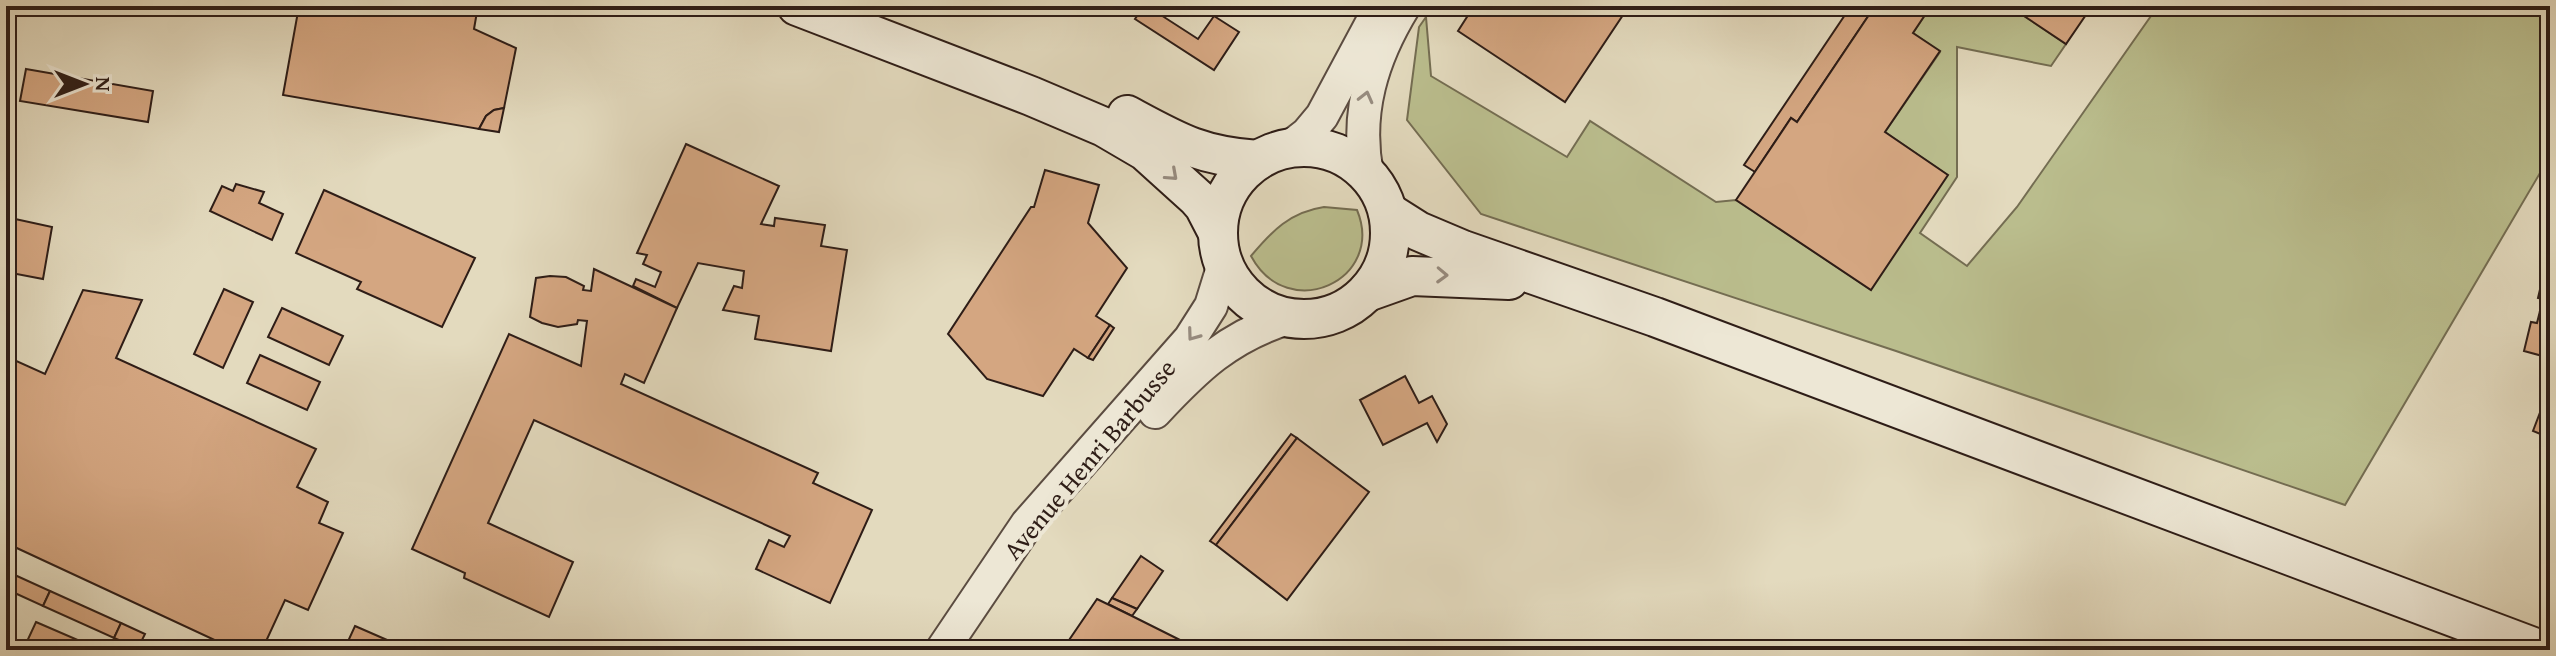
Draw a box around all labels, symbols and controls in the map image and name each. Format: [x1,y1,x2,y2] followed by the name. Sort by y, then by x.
[44,44,124,124] north arrow
[88,77,120,92] text: N
[1357,91,1374,104] one-way arrow
[1162,165,1177,180] one-way arrow
[1436,267,1449,284] one-way arrow
[1188,326,1203,340] one-way arrow
[993,350,1185,568] street label: Avenue Henri Barbusse

